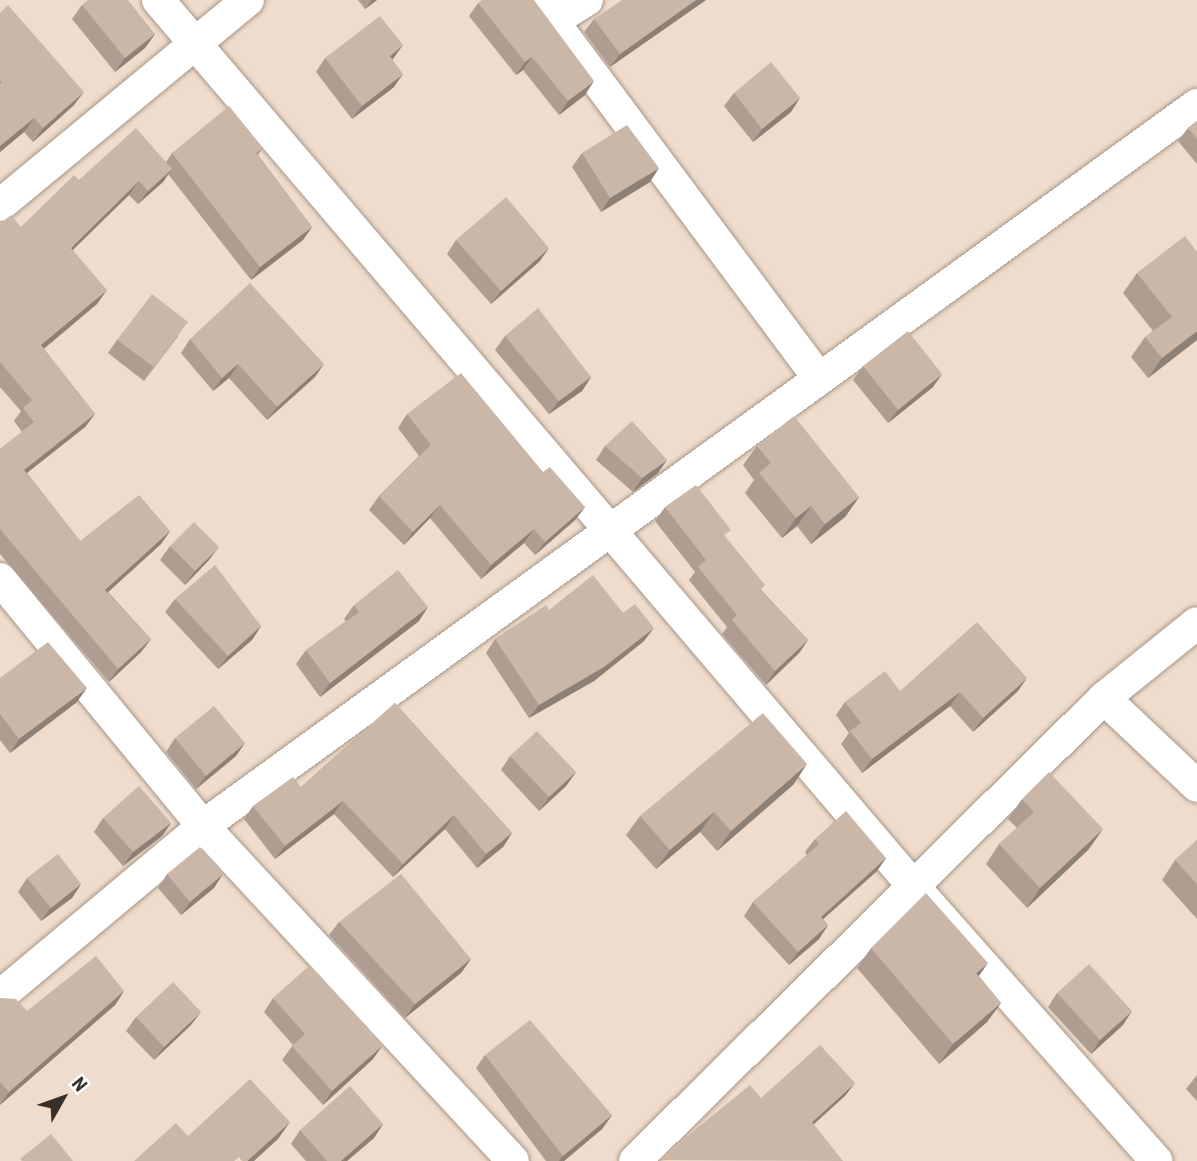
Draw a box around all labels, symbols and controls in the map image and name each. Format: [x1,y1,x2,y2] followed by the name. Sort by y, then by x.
[28,1063,98,1133] north arrow
[67,1072,92,1096] text: N

